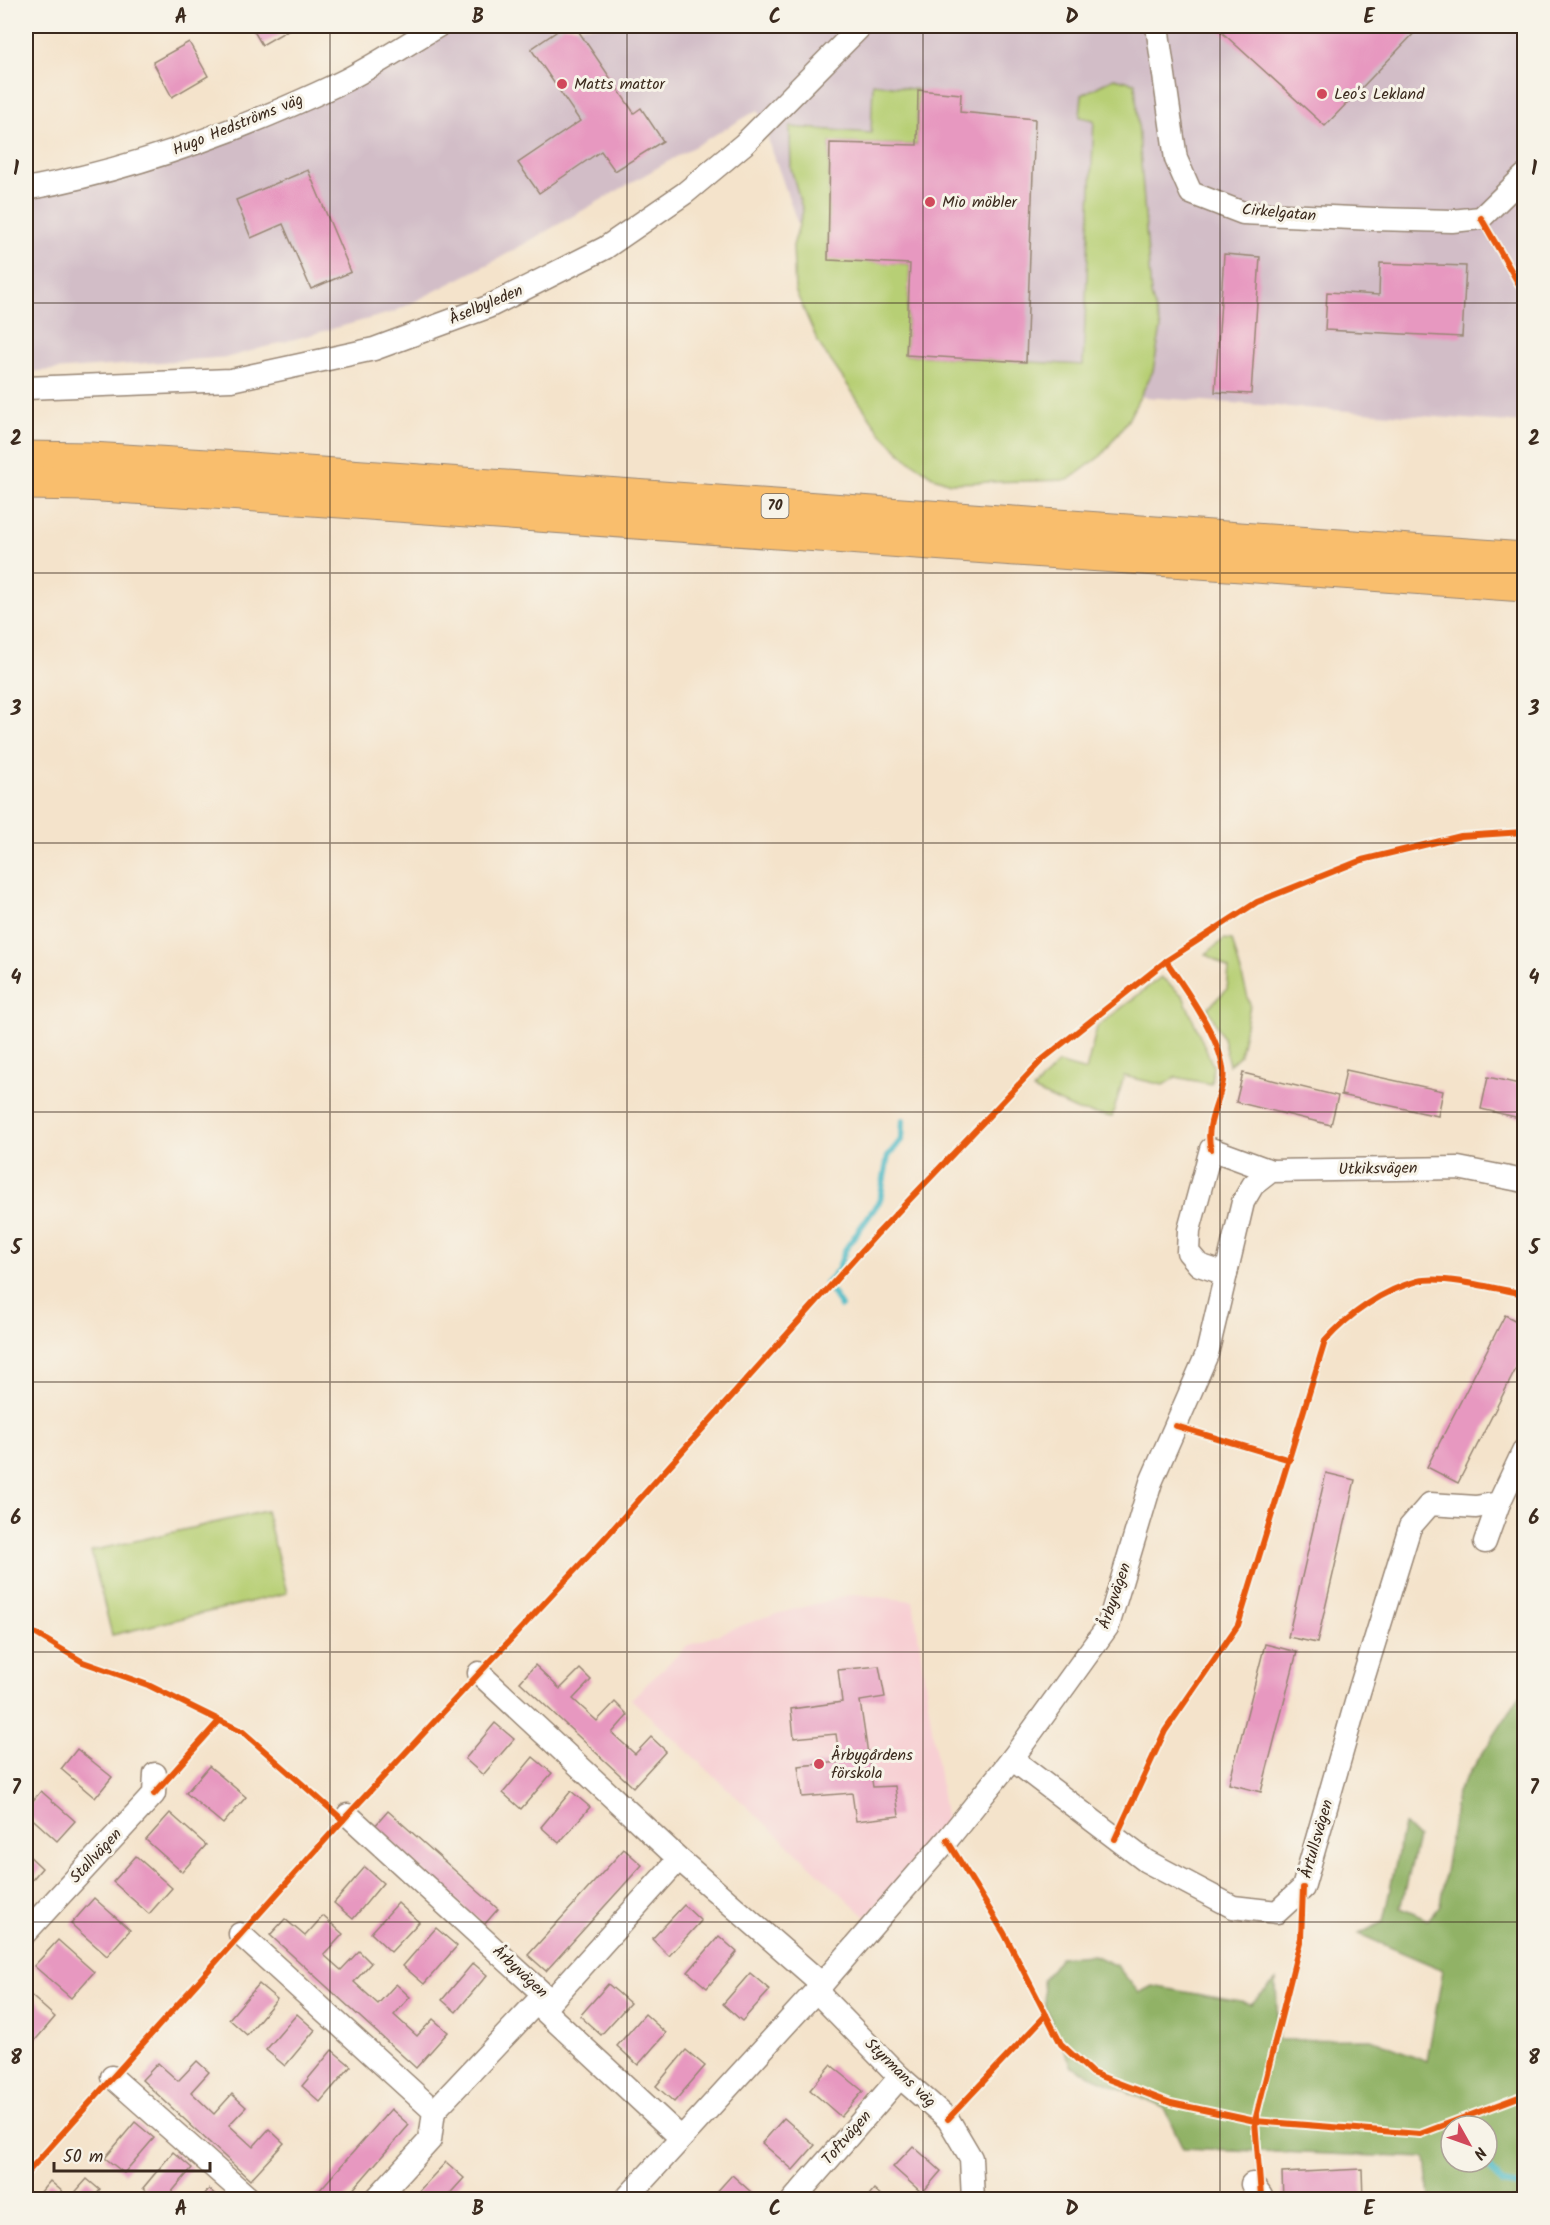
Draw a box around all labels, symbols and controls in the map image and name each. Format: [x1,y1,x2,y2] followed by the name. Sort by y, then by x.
[175,2,187,34] text: A
[472,2,484,34] text: B
[769,2,781,34] text: C
[1065,2,1079,34] text: D
[1363,2,1375,34] text: E
[574,72,667,97] place label: Matts mattor
[555,77,569,91] marker: Matts mattor
[1334,82,1425,107] place label: Leo's Lekland
[169,87,307,163] street label: Hugo Hedströms väg
[1315,87,1329,101] marker: Leo's Lekland
[13,154,19,186] text: 1
[1531,154,1537,186] text: 1
[942,190,1019,215] place label: Mio möbler
[923,195,937,209] marker: Mio möbler
[1241,197,1317,229] street label: Cirkelgatan
[445,278,527,332] street label: Åselbyleden
[10,424,22,456] text: 2
[1528,424,1540,456] text: 2
[762,494,788,518] road number: 70
[10,694,22,726] text: 3
[1528,694,1540,726] text: 3
[11,963,22,995] text: 4
[1529,963,1540,995] text: 4
[1338,1156,1418,1182] street label: Utkiksvägen
[10,1233,23,1265] text: 5
[1528,1233,1541,1265] text: 5
[11,1503,22,1535] text: 6
[1529,1503,1540,1535] text: 6
[1092,1560,1138,1632] street label: Årbyvägen
[831,1743,913,1786] place label: Årbygårdens förskola
[812,1757,826,1771] marker: Årbygårdens förskola
[11,1773,21,1805] text: 7
[1529,1773,1539,1805] text: 7
[1294,1797,1340,1881] street label: Årtullsvägen
[64,1823,128,1889] street label: Stallvägen
[486,1939,554,2005] street label: Årbyvägen
[858,2032,942,2114] street label: Styrmans väg
[10,2043,22,2075] text: 8
[1528,2043,1540,2075] text: 8
[816,2105,878,2171] street label: Toftvägen
[1439,2114,1499,2174] north arrow
[54,2135,210,2173] scale bar
[1467,2141,1492,2165] text: N
[63,2143,103,2172] text: 50 m
[175,2194,187,2225] text: A
[472,2194,484,2225] text: B
[769,2194,781,2225] text: C
[1065,2194,1079,2225] text: D
[1363,2194,1375,2225] text: E

